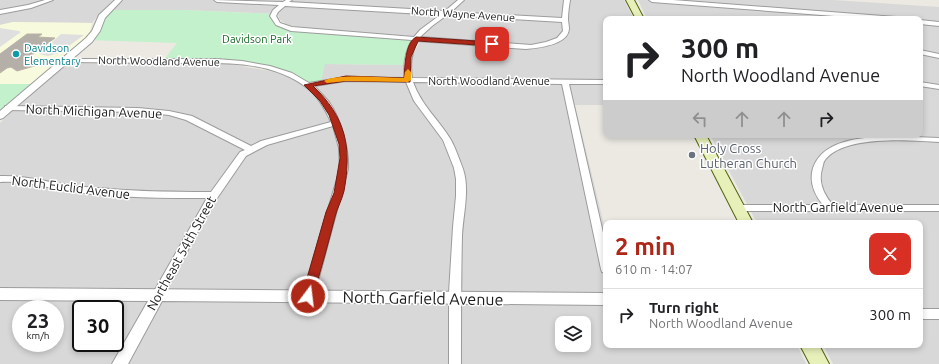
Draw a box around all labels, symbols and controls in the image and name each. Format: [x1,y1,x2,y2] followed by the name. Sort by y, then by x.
[410,4,516,24] street label: North Wayne Avenue
[475,27,509,61] pin
[615,32,667,84] icon: right
[681,32,759,63] text: 300 m
[222,33,292,45] park label: Davidson Park
[481,33,503,55] icon: arrive
[24,42,81,67] place label: Davidson Elementary
[11,49,21,59] marker: Davidson Elementary
[98,54,220,68] street label: North Woodland Avenue
[681,65,880,85] text: North Woodland Avenue
[428,75,550,87] street label: North Woodland Avenue
[25,102,163,120] street label: North Michigan Avenue
[689,108,711,130] icon: left
[731,108,753,130] icon: ahead
[773,108,795,130] icon: ahead
[815,108,837,130] icon: right
[700,141,797,170] place label: Holy Cross Lutheran Church
[687,150,697,160] marker: Holy Cross Lutheran Church
[11,173,131,201] street label: North Euclid Avenue
[144,193,218,313] street label: Northeast 54th Street
[773,200,903,214] street label: North Garfield Avenue
[615,233,676,260] text: 2 min
[869,233,911,275] button: close
[615,262,693,276] text: 610 m · 14:07
[287,275,329,317] position arrow
[342,288,504,308] street label: North Garfield Avenue
[649,299,719,316] text: Turn right
[72,300,124,352] speed limit sign: 30
[615,304,637,326] icon: right
[869,306,911,323] text: 300 m
[27,309,49,332] text: 23
[555,316,591,352] map controls
[555,316,591,352] button: layers
[649,316,793,330] text: North Woodland Avenue
[26,330,50,341] text: km/h

